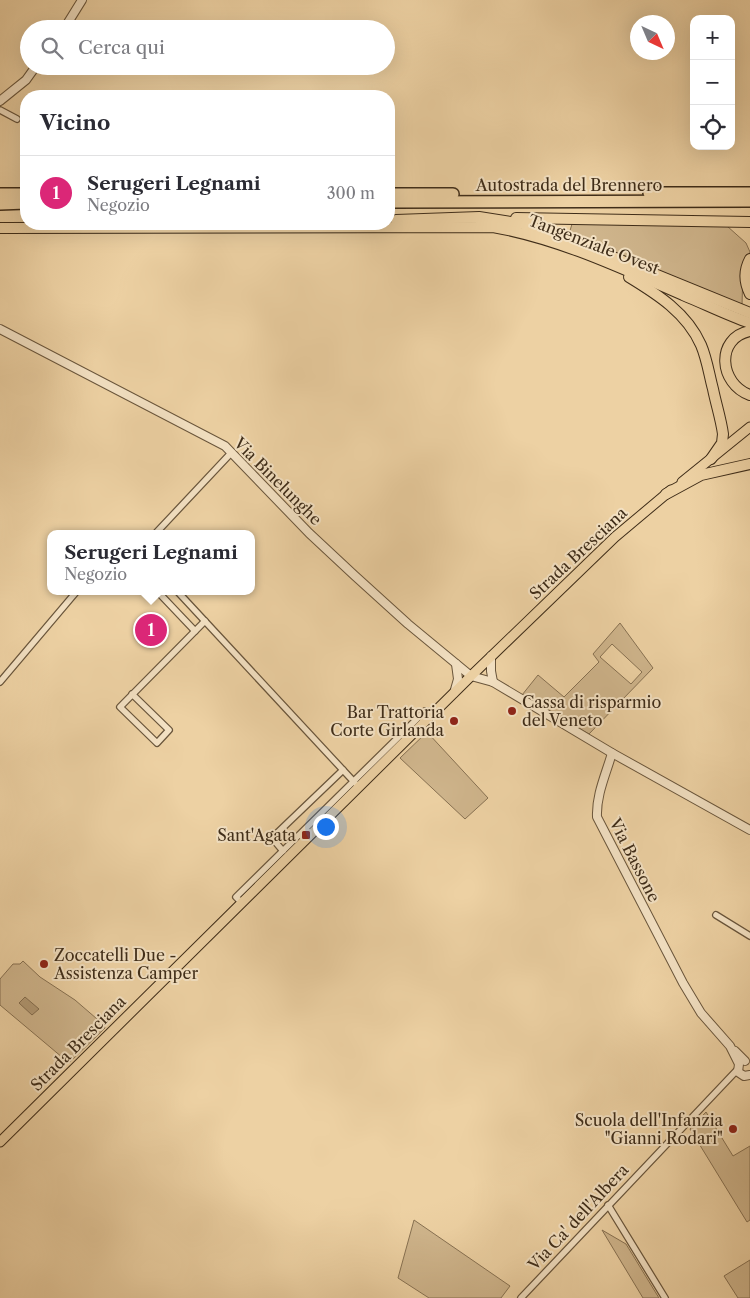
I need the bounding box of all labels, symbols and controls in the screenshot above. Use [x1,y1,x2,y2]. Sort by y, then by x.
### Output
north arrow [630,15,675,60]
map controls [690,15,735,150]
button: + [690,15,735,60]
search box [20,20,395,75]
icon: search [38,34,66,62]
text: Cerca qui [78,36,165,59]
button: − [690,60,735,105]
button: locate [690,105,735,150]
text: Vicino [40,110,110,135]
text: Serugeri Legnami [87,172,261,195]
street label: Autostrada del Brennero [475,175,662,195]
text: 1 [52,183,60,203]
text: 300 m [327,183,375,203]
text: Negozio [87,195,150,215]
street label: Tangenziale Ovest [526,210,663,278]
street label: Via Binelunghe [229,432,326,529]
street label: Strada Bresciana [525,502,631,603]
popup [47,530,255,595]
text: Serugeri Legnami [64,541,238,564]
text: Negozio [64,564,127,584]
pin: 1 [135,611,167,649]
place label: Cassa di risparmio del Veneto [522,692,661,730]
place label: Bar Trattoria Corte Girlanda [330,702,445,740]
marker: Cassa di risparmio del Veneto [506,705,518,717]
marker: Bar Trattoria Corte Girlanda [448,715,460,727]
your location [313,814,339,840]
street label: Via Bassone [605,814,665,905]
place label: Sant'Agata [217,825,297,845]
marker: Sant'Agata [300,829,312,841]
place label: Zoccatelli Due - Assistenza Camper [53,945,198,983]
marker: Zoccatelli Due - Assistenza Camper [38,958,50,970]
street label: Strada Bresciana [26,991,130,1095]
place label: Scuola dell'Infanzia "Gianni Rodari" [575,1110,724,1148]
marker: Scuola dell'Infanzia "Gianni Rodari" [727,1123,739,1135]
street label: Via Ca' dell'Albera [523,1159,633,1275]

